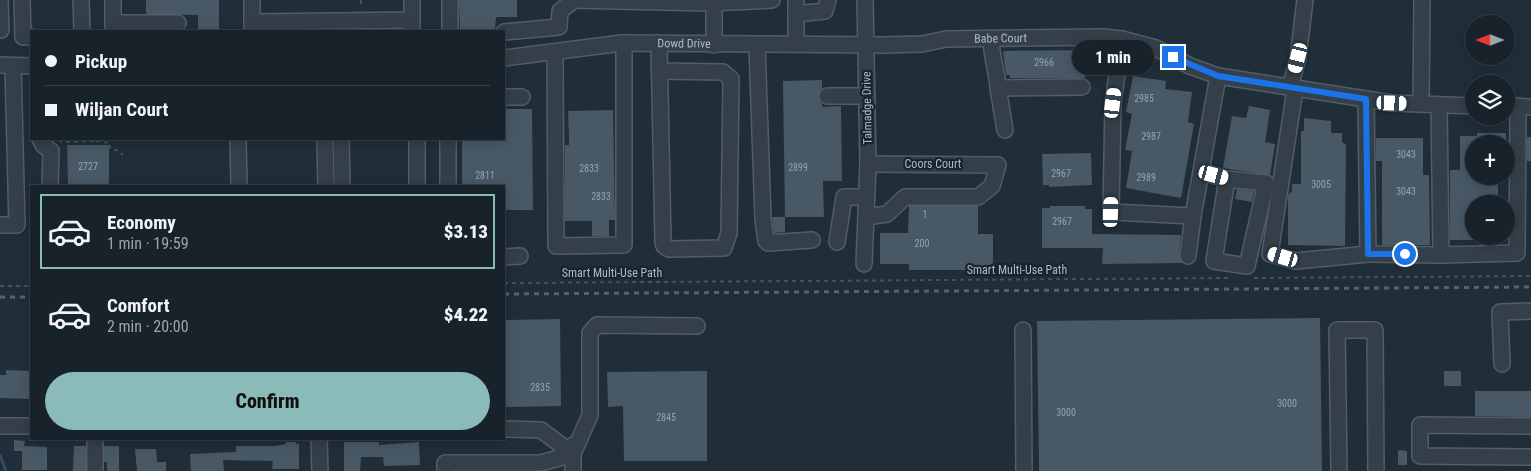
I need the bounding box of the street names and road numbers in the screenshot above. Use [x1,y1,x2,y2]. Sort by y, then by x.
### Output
street label: Babe Court [974,31,1027,46]
street label: Dowd Drive [657,36,711,51]
street label: Talmadge Drive [859,71,875,145]
street label: Coors Court [905,157,962,171]
street label: Smart Multi-Use Path [967,263,1067,277]
street label: Smart Multi-Use Path [562,266,662,280]

